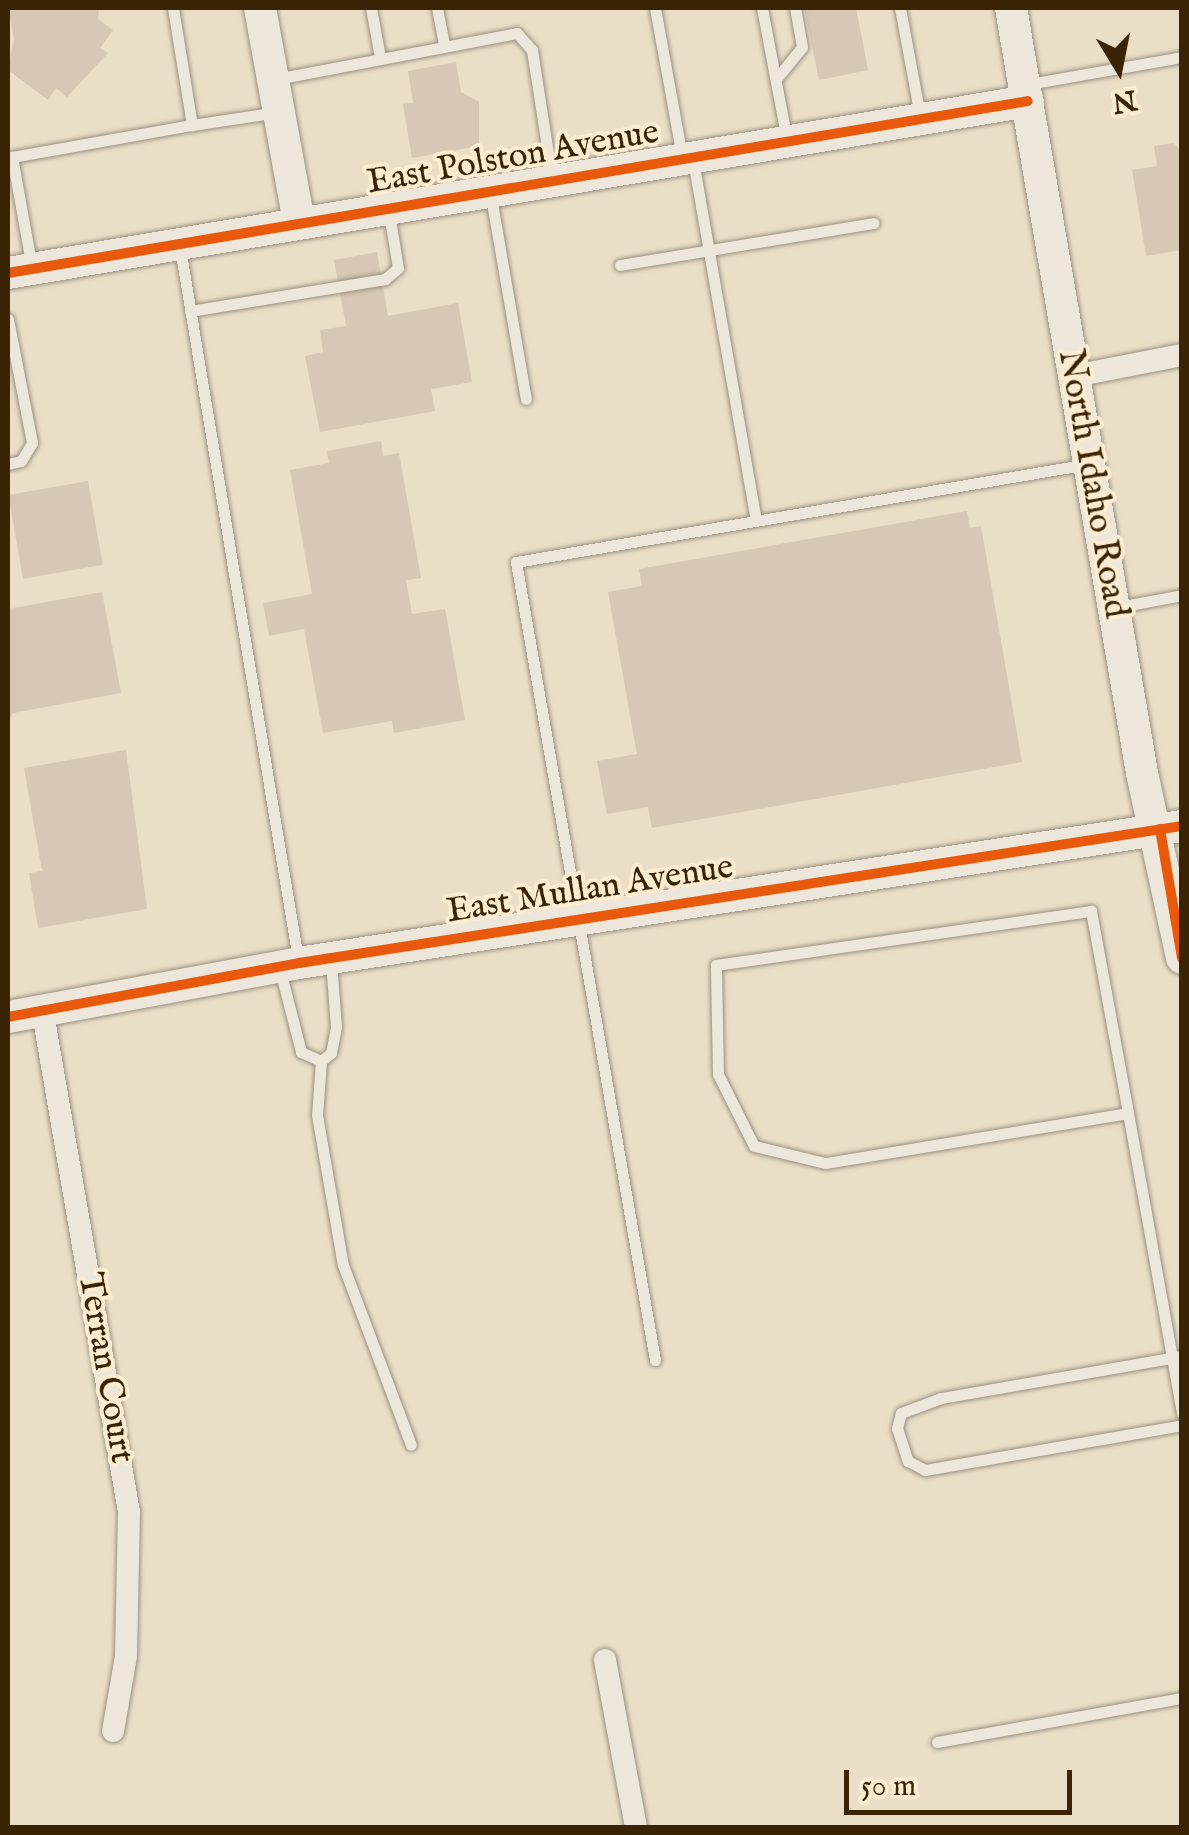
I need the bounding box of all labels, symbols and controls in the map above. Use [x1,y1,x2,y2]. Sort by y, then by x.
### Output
north arrow [1069,20,1169,120]
text: N [1109,81,1139,119]
street label: East Polston Avenue [364,112,662,204]
street label: North Idaho Road [1048,346,1136,622]
street label: East Mullan Avenue [444,847,736,933]
street label: Terran Court [68,1270,142,1466]
scale bar [849,1750,1076,1812]
text: 50 m [861,1768,916,1806]

